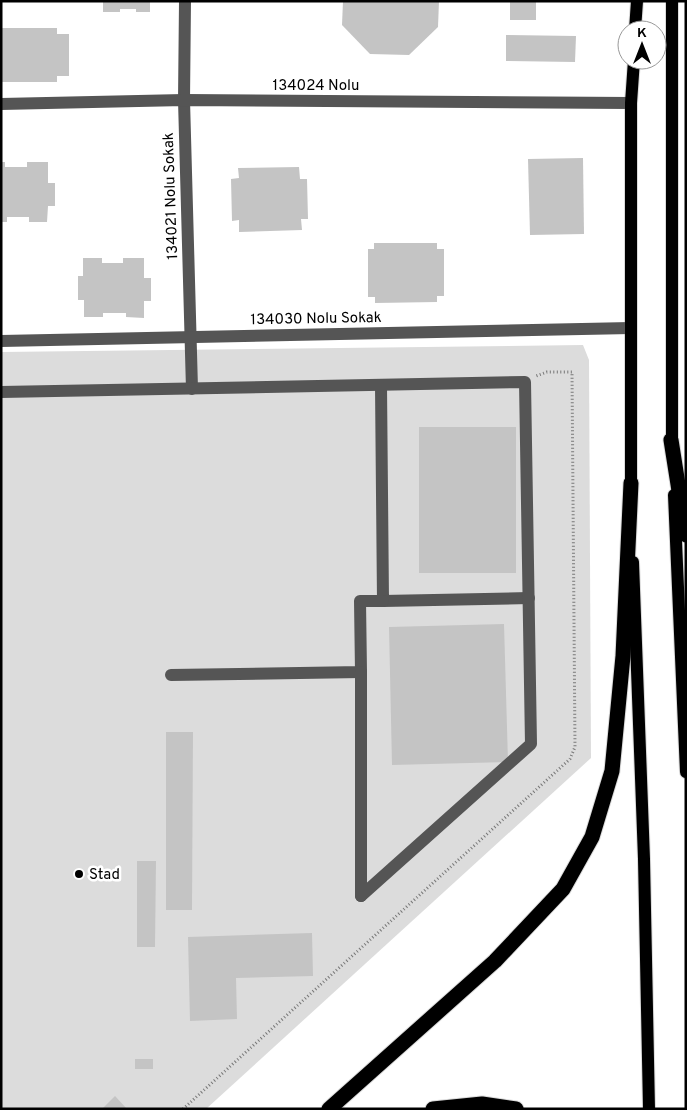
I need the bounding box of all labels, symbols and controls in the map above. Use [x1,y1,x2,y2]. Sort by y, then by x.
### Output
north arrow [617,20,667,70]
text: K [637,25,647,42]
street label: 134024 Nolu [273,77,359,96]
street label: 134021 Nolu Sokak [160,132,183,260]
street label: 134030 Nolu Sokak [250,309,382,330]
place label: Stad [89,866,120,885]
marker: Stad [73,868,85,880]

